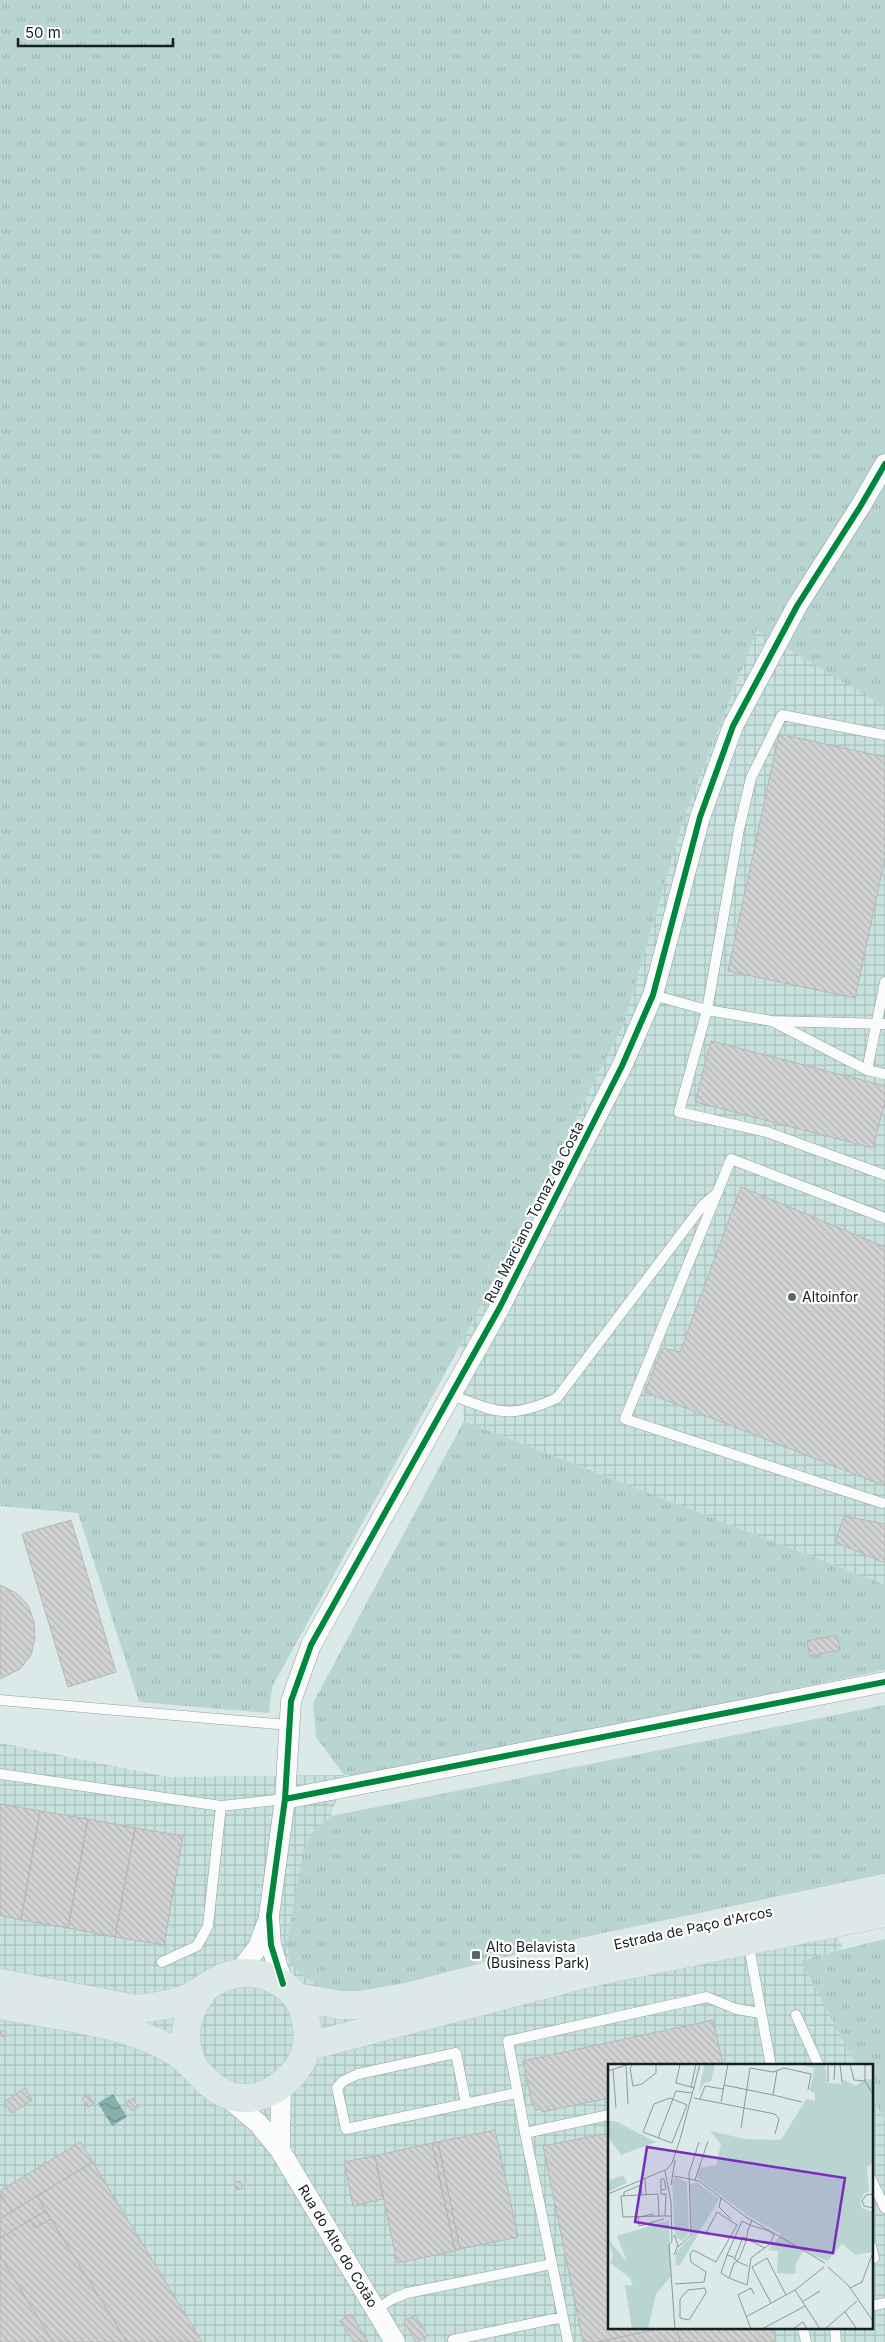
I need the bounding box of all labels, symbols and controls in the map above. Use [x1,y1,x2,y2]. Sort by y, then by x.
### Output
scale bar [18,15,172,47]
text: 50 m [25,23,61,42]
street label: Rua Marciano Tomaz da Costa [480,1118,587,1305]
place label: Altoinfor [802,1288,858,1305]
marker: Altoinfor [786,1291,798,1303]
street label: Estrada de Paço d'Arcos [612,1902,774,1953]
place label: Alto Belavista (Business Park) [486,1938,590,1971]
marker: Alto Belavista (Business Park) [470,1949,482,1961]
inset map [608,2064,872,2330]
street label: Rua do Alto do Cotão [295,2181,382,2310]

